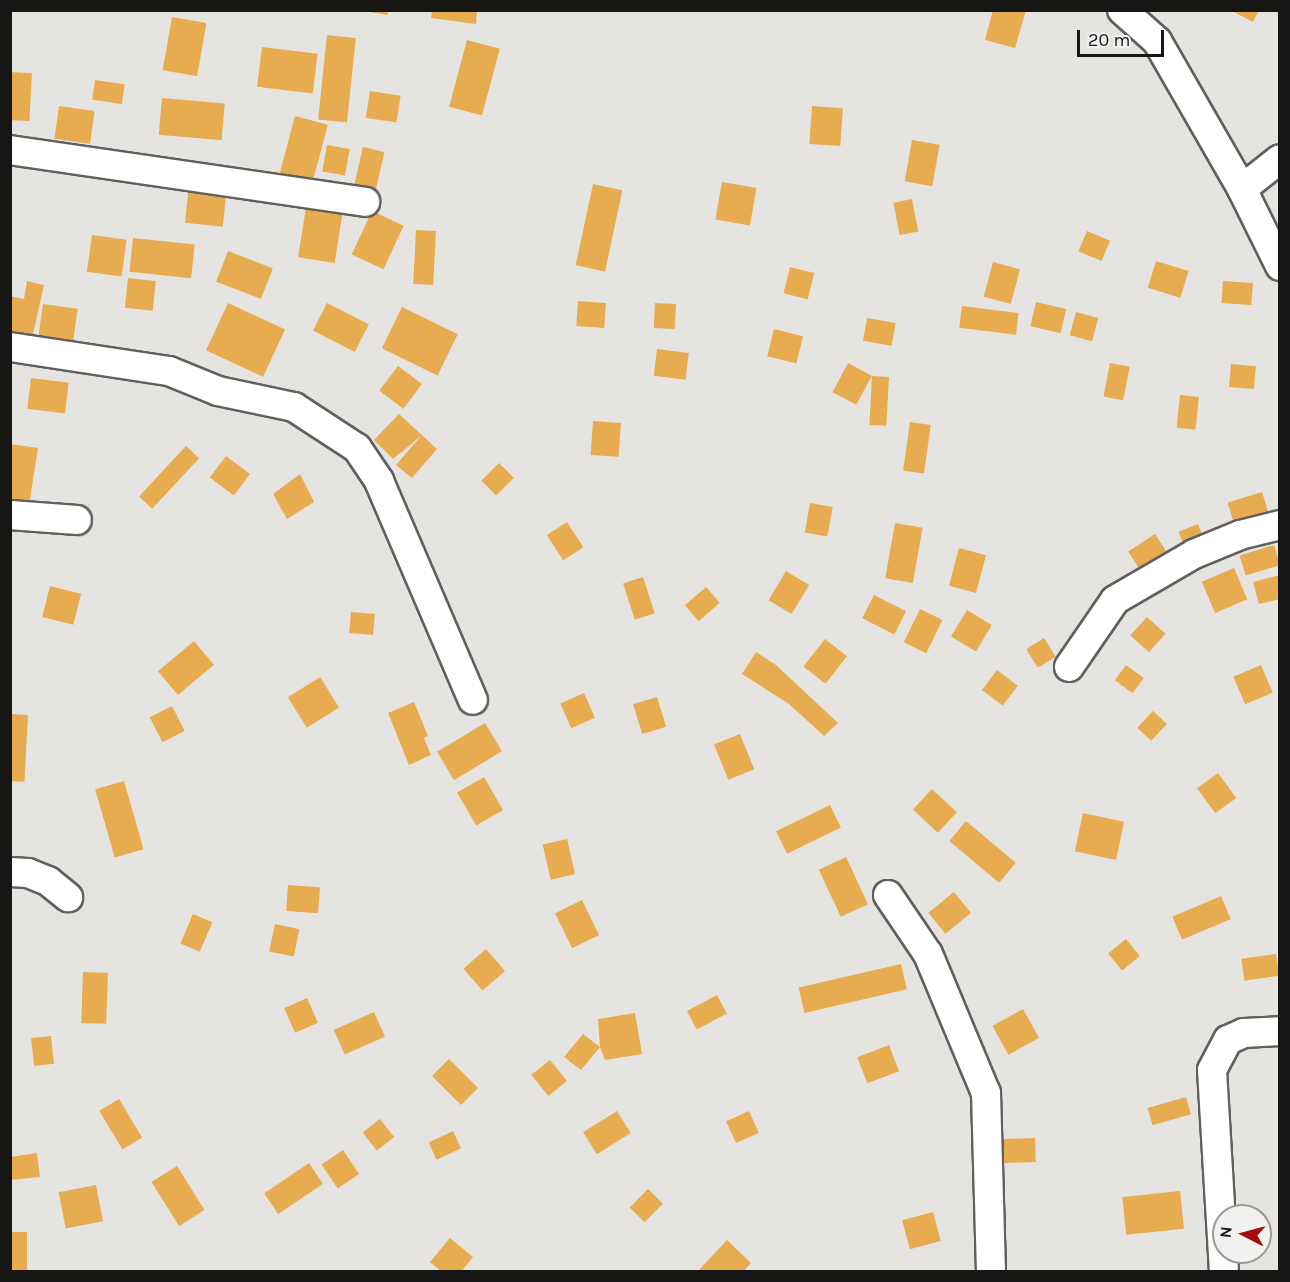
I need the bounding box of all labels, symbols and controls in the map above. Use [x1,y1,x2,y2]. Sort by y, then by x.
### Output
scale bar [1080,18,1167,56]
text: 20 m [1088,29,1130,51]
north arrow [1212,1204,1272,1264]
text: N [1216,1226,1236,1239]

